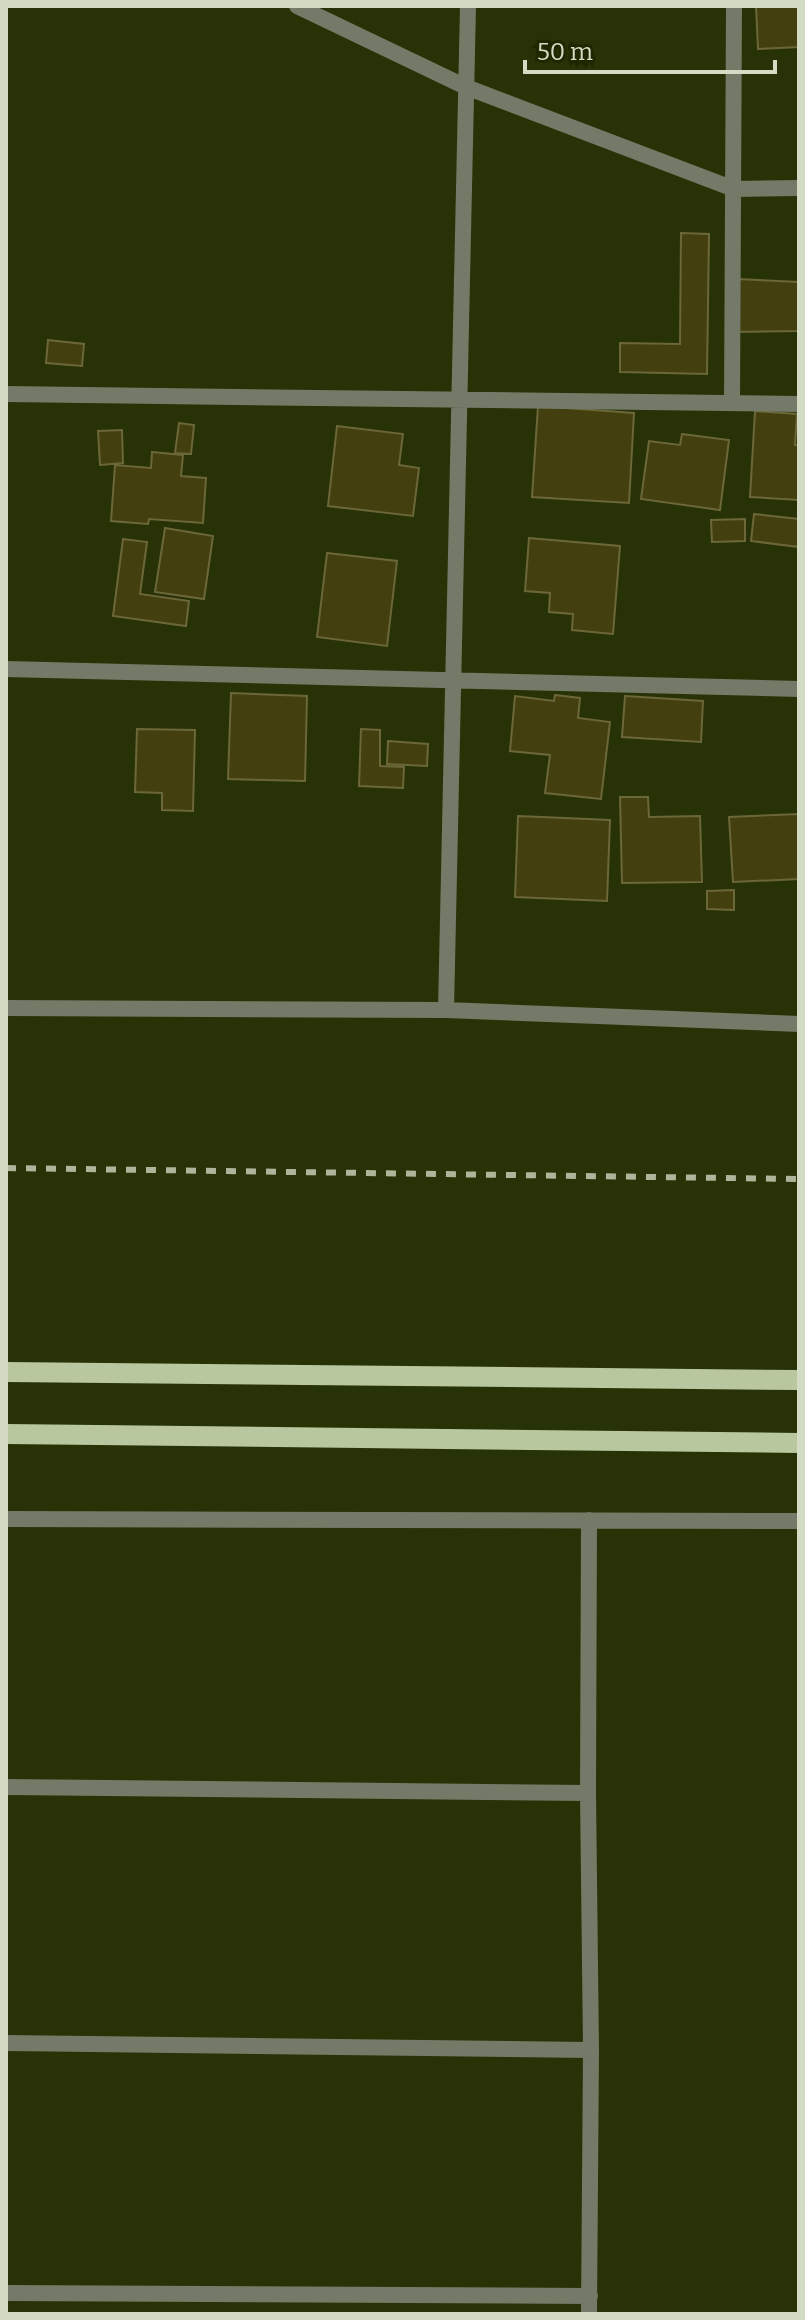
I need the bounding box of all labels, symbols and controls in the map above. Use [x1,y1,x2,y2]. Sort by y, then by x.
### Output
scale bar [525,24,775,74]
text: 50 m [537,38,593,66]

